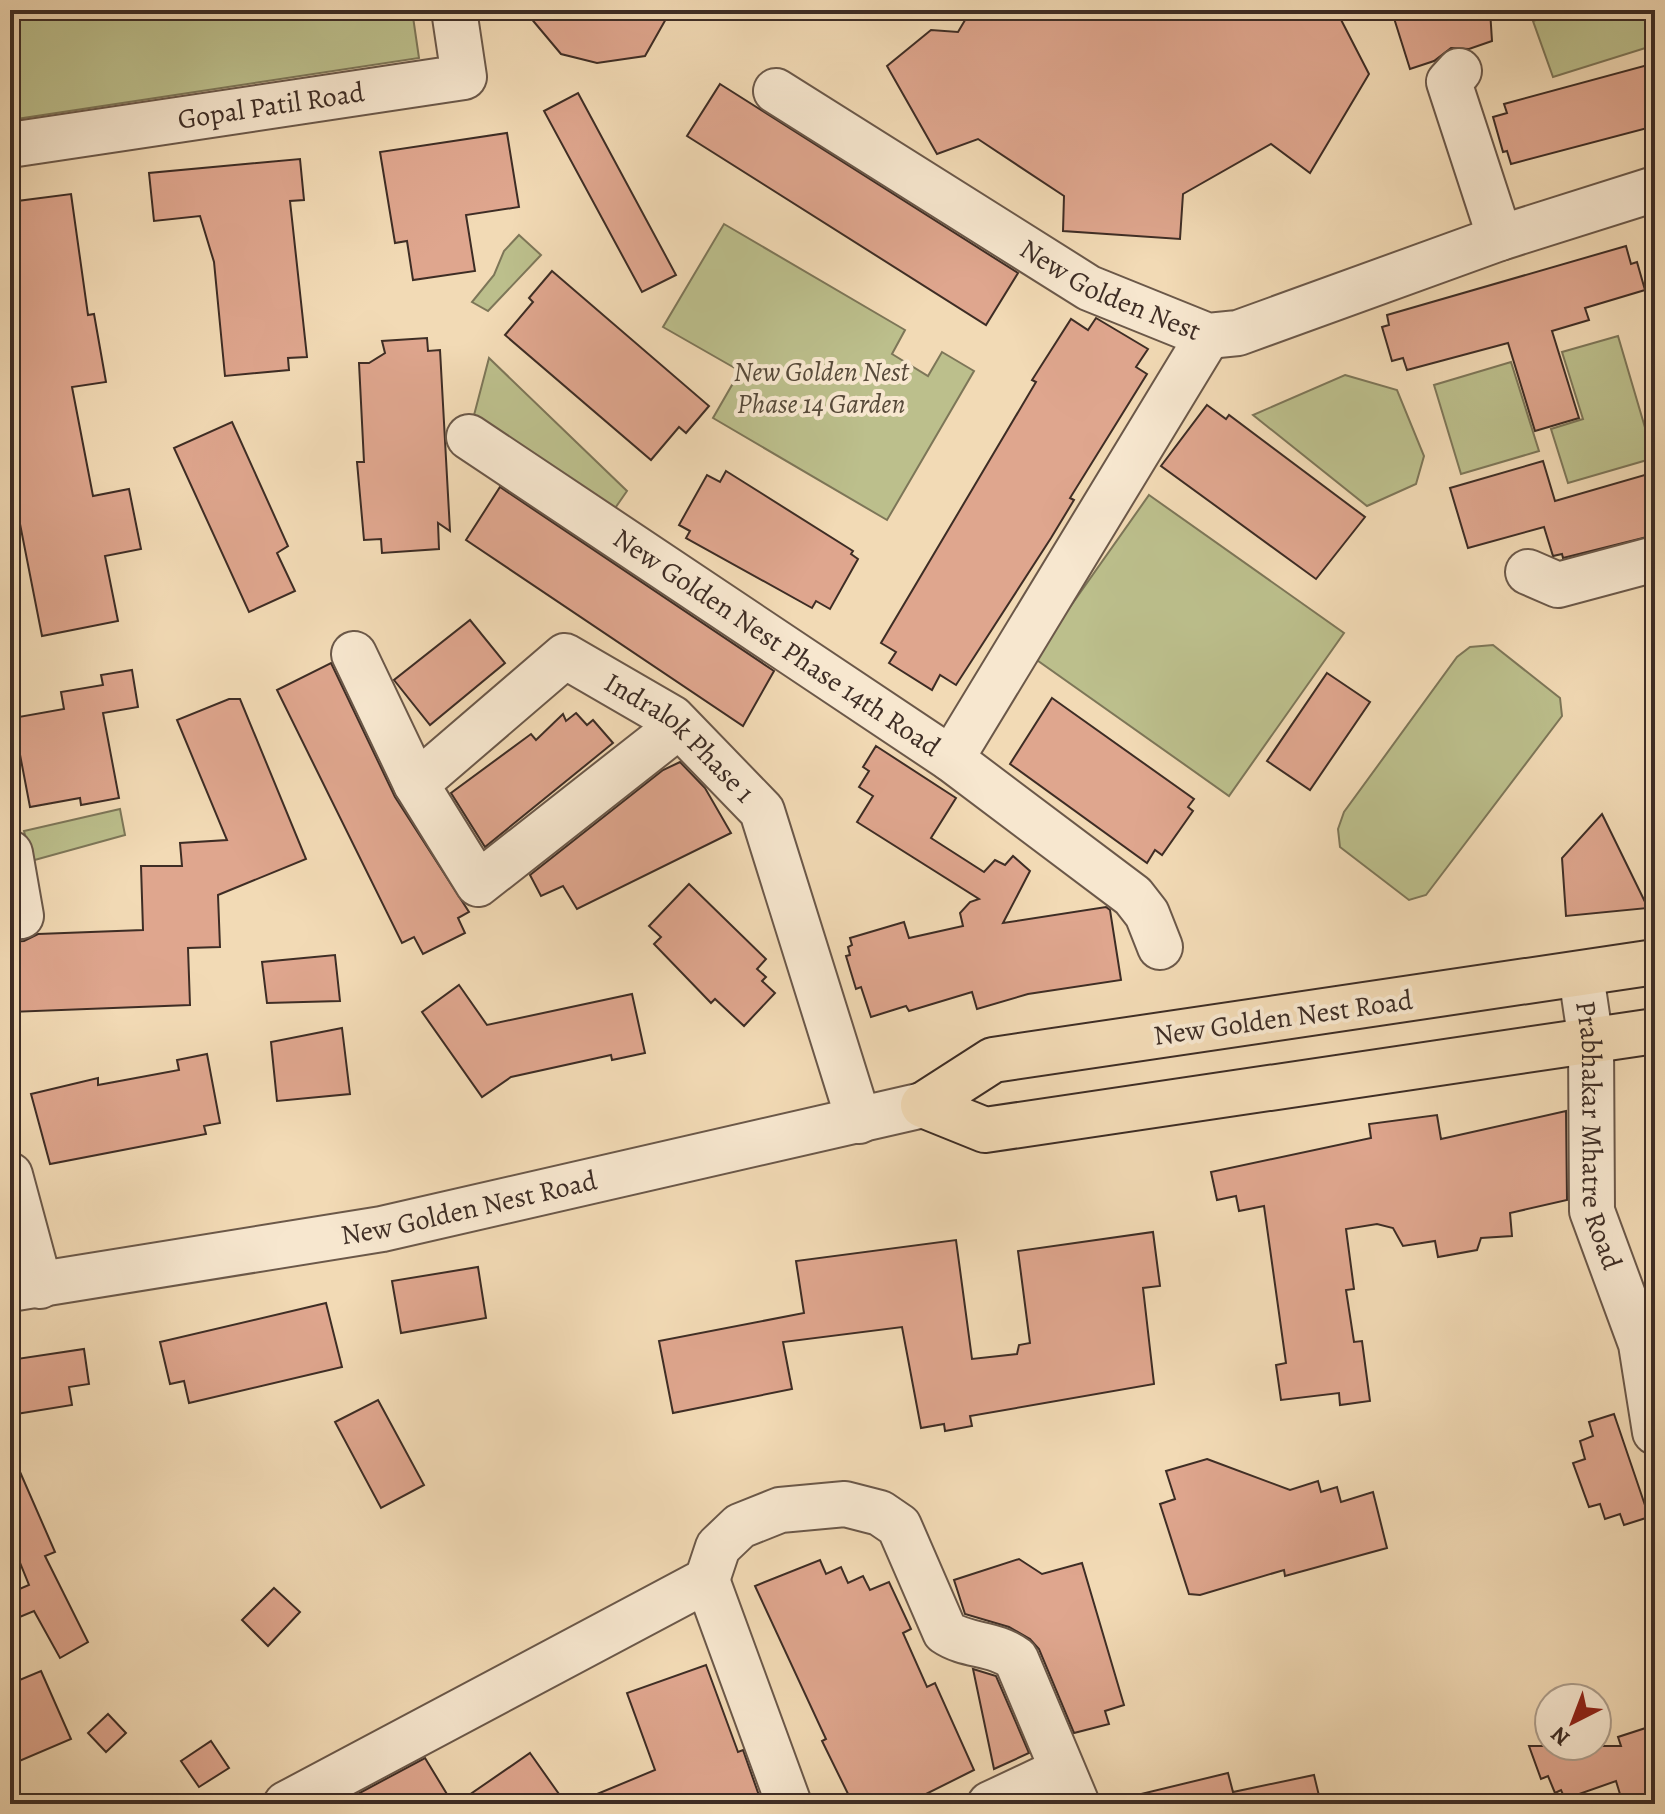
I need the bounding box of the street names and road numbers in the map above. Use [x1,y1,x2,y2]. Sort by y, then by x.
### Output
street label: Gopal Patil Road [175,73,368,139]
street label: New Golden Nest [1012,230,1206,350]
street label: New Golden Nest Phase 14th Road [606,519,949,766]
street label: Indralok Phase 1 [597,664,763,811]
street label: New Golden Nest Road [1151,981,1416,1055]
street label: Prabhakar Mhatre Road [1566,998,1631,1276]
street label: New Golden Nest Road [338,1161,601,1254]

